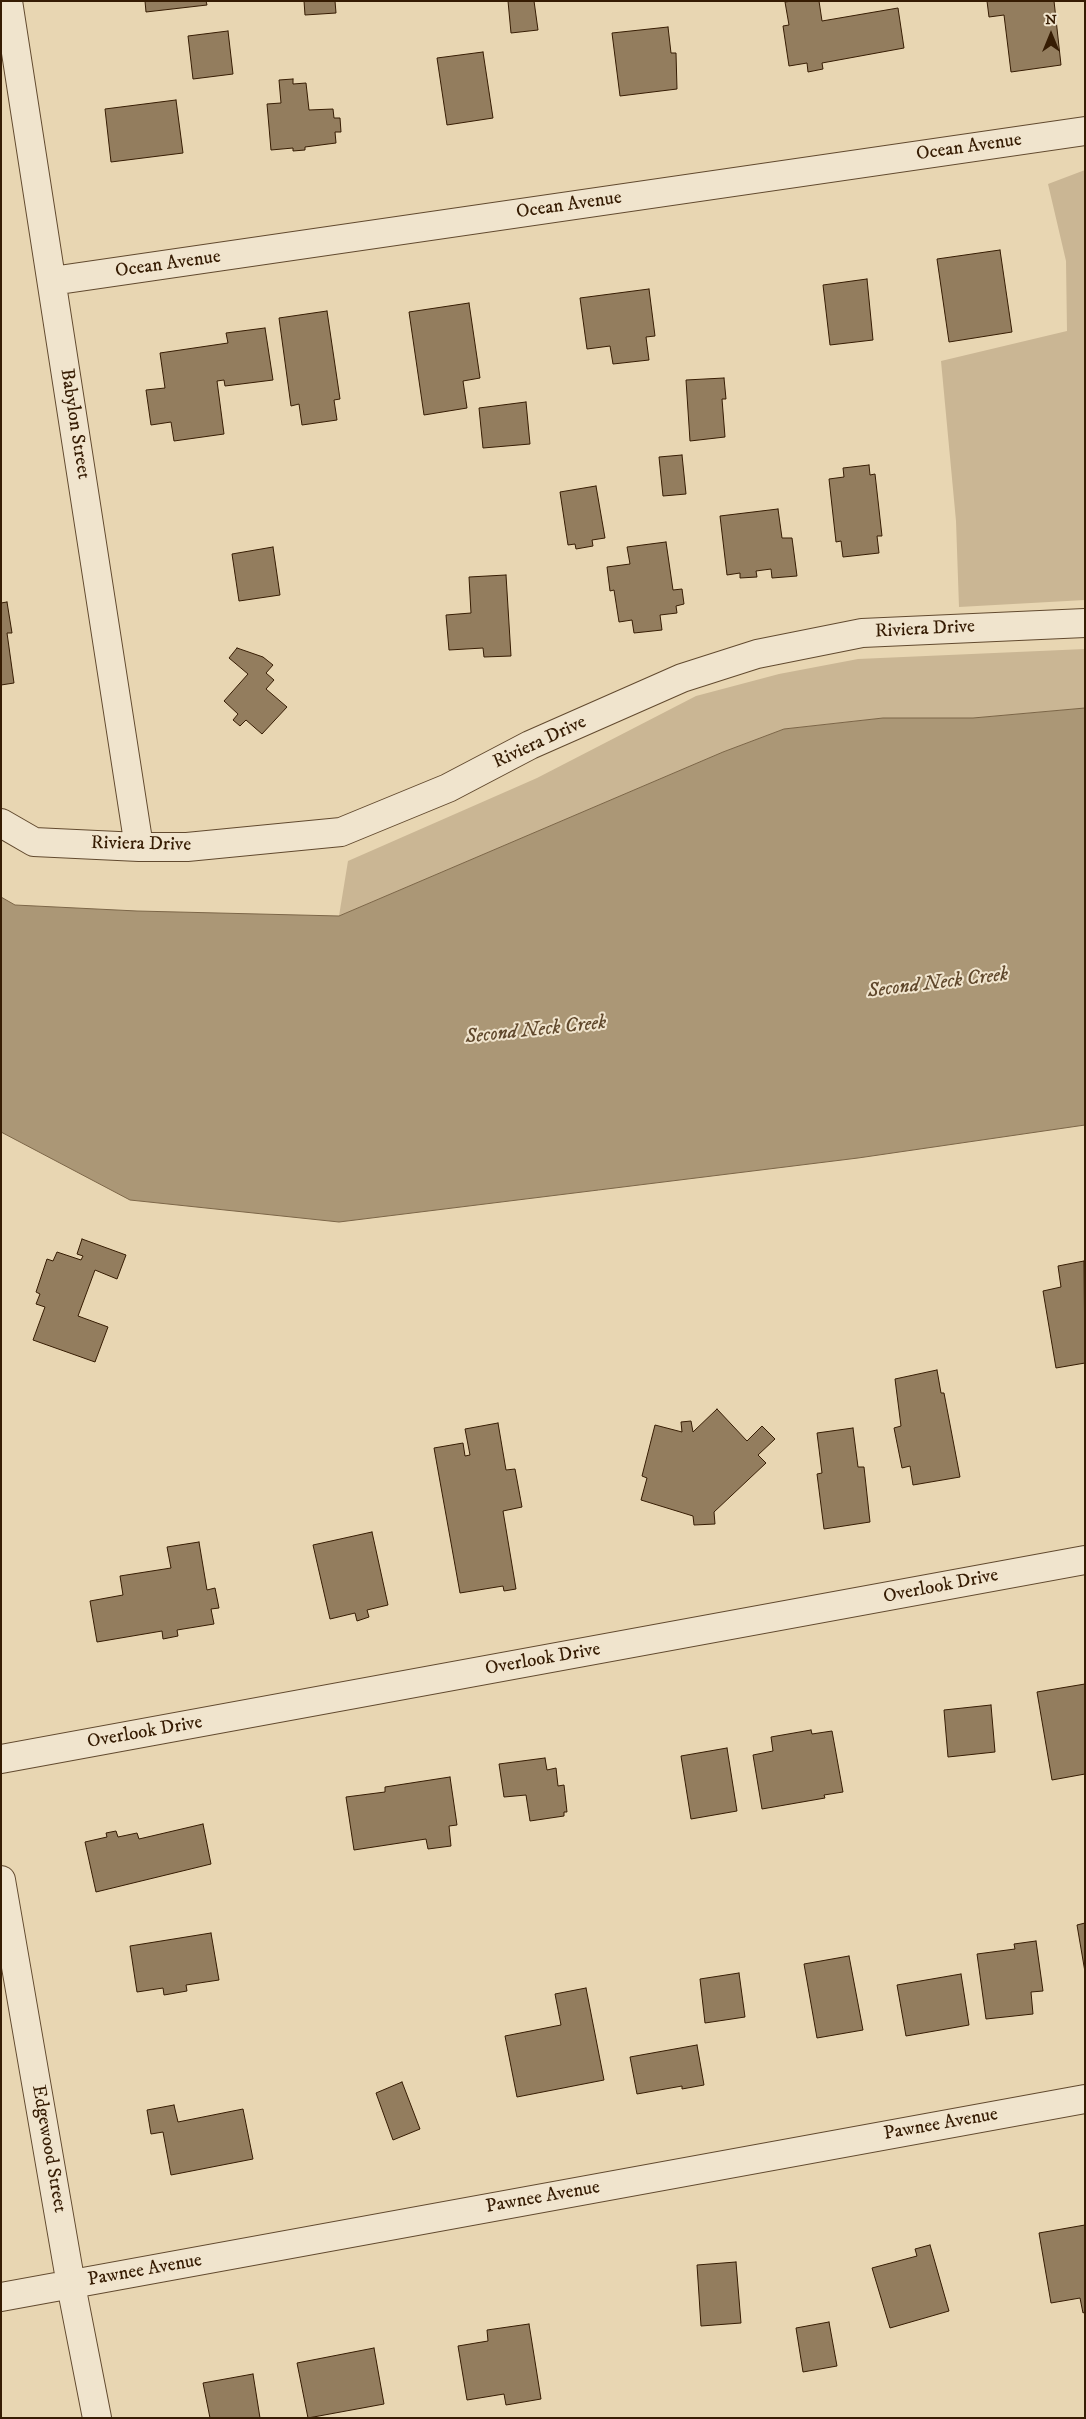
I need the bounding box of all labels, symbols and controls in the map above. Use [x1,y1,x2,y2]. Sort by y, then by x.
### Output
north arrow [1026,10,1076,60]
text: N [1045,11,1057,29]
street label: Ocean Avenue [915,129,1023,167]
street label: Ocean Avenue [515,187,623,225]
street label: Ocean Avenue [114,246,222,284]
street label: Babylon Street [54,367,94,481]
street label: Riviera Drive [874,616,976,644]
street label: Riviera Drive [490,711,590,775]
street label: Riviera Drive [91,833,191,857]
water label: Second Neck Creek [866,963,1010,1005]
water label: Second Neck Creek [464,1012,608,1050]
street label: Overlook Drive [882,1565,1000,1609]
street label: Overlook Drive [484,1639,602,1681]
street label: Overlook Drive [86,1712,204,1754]
street label: Edgewood Street [26,2083,70,2215]
street label: Pawnee Avenue [882,2104,1000,2146]
street label: Pawnee Avenue [484,2177,602,2219]
street label: Pawnee Avenue [86,2250,204,2292]

